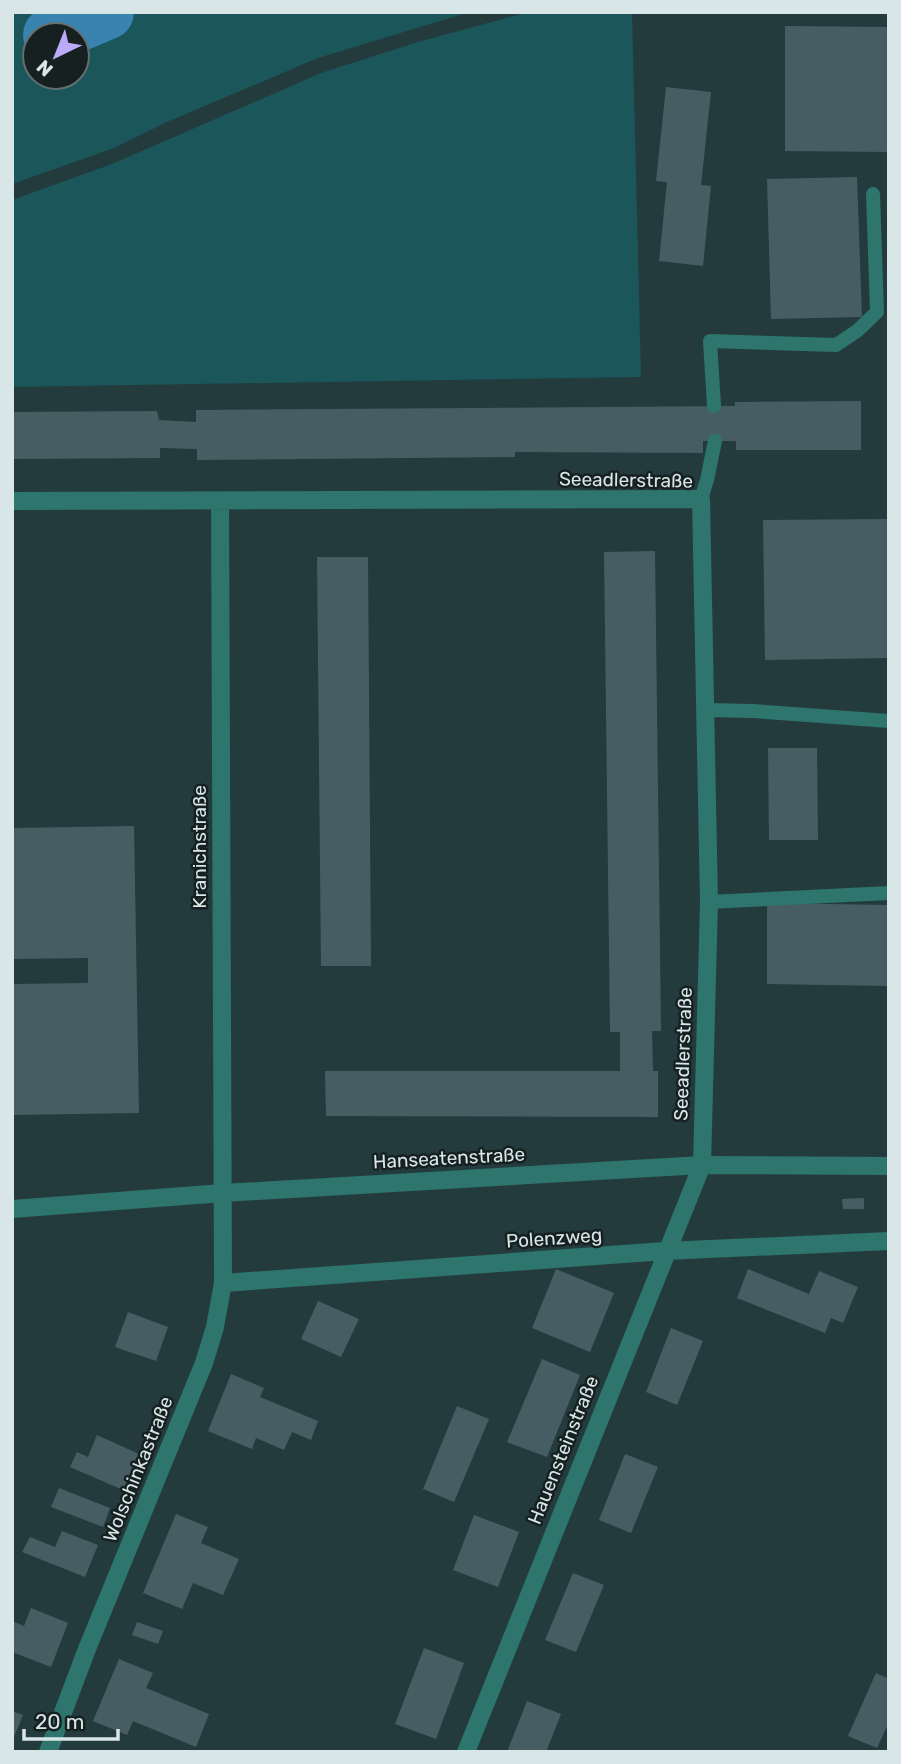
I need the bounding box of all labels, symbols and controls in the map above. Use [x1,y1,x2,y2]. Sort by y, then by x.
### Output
north arrow [21,21,91,91]
text: N [32,55,58,81]
street label: Seeadlerstraße [559,467,693,493]
street label: Kranichstraße [188,785,211,909]
street label: Seeadlerstraße [669,987,697,1121]
street label: Hanseatenstraße [372,1143,526,1173]
street label: Polenzweg [505,1223,603,1253]
street label: Hauensteinstraße [523,1372,603,1528]
street label: Wolschinkastraße [98,1393,178,1545]
scale bar [24,1698,119,1742]
text: 20 m [35,1709,84,1734]

